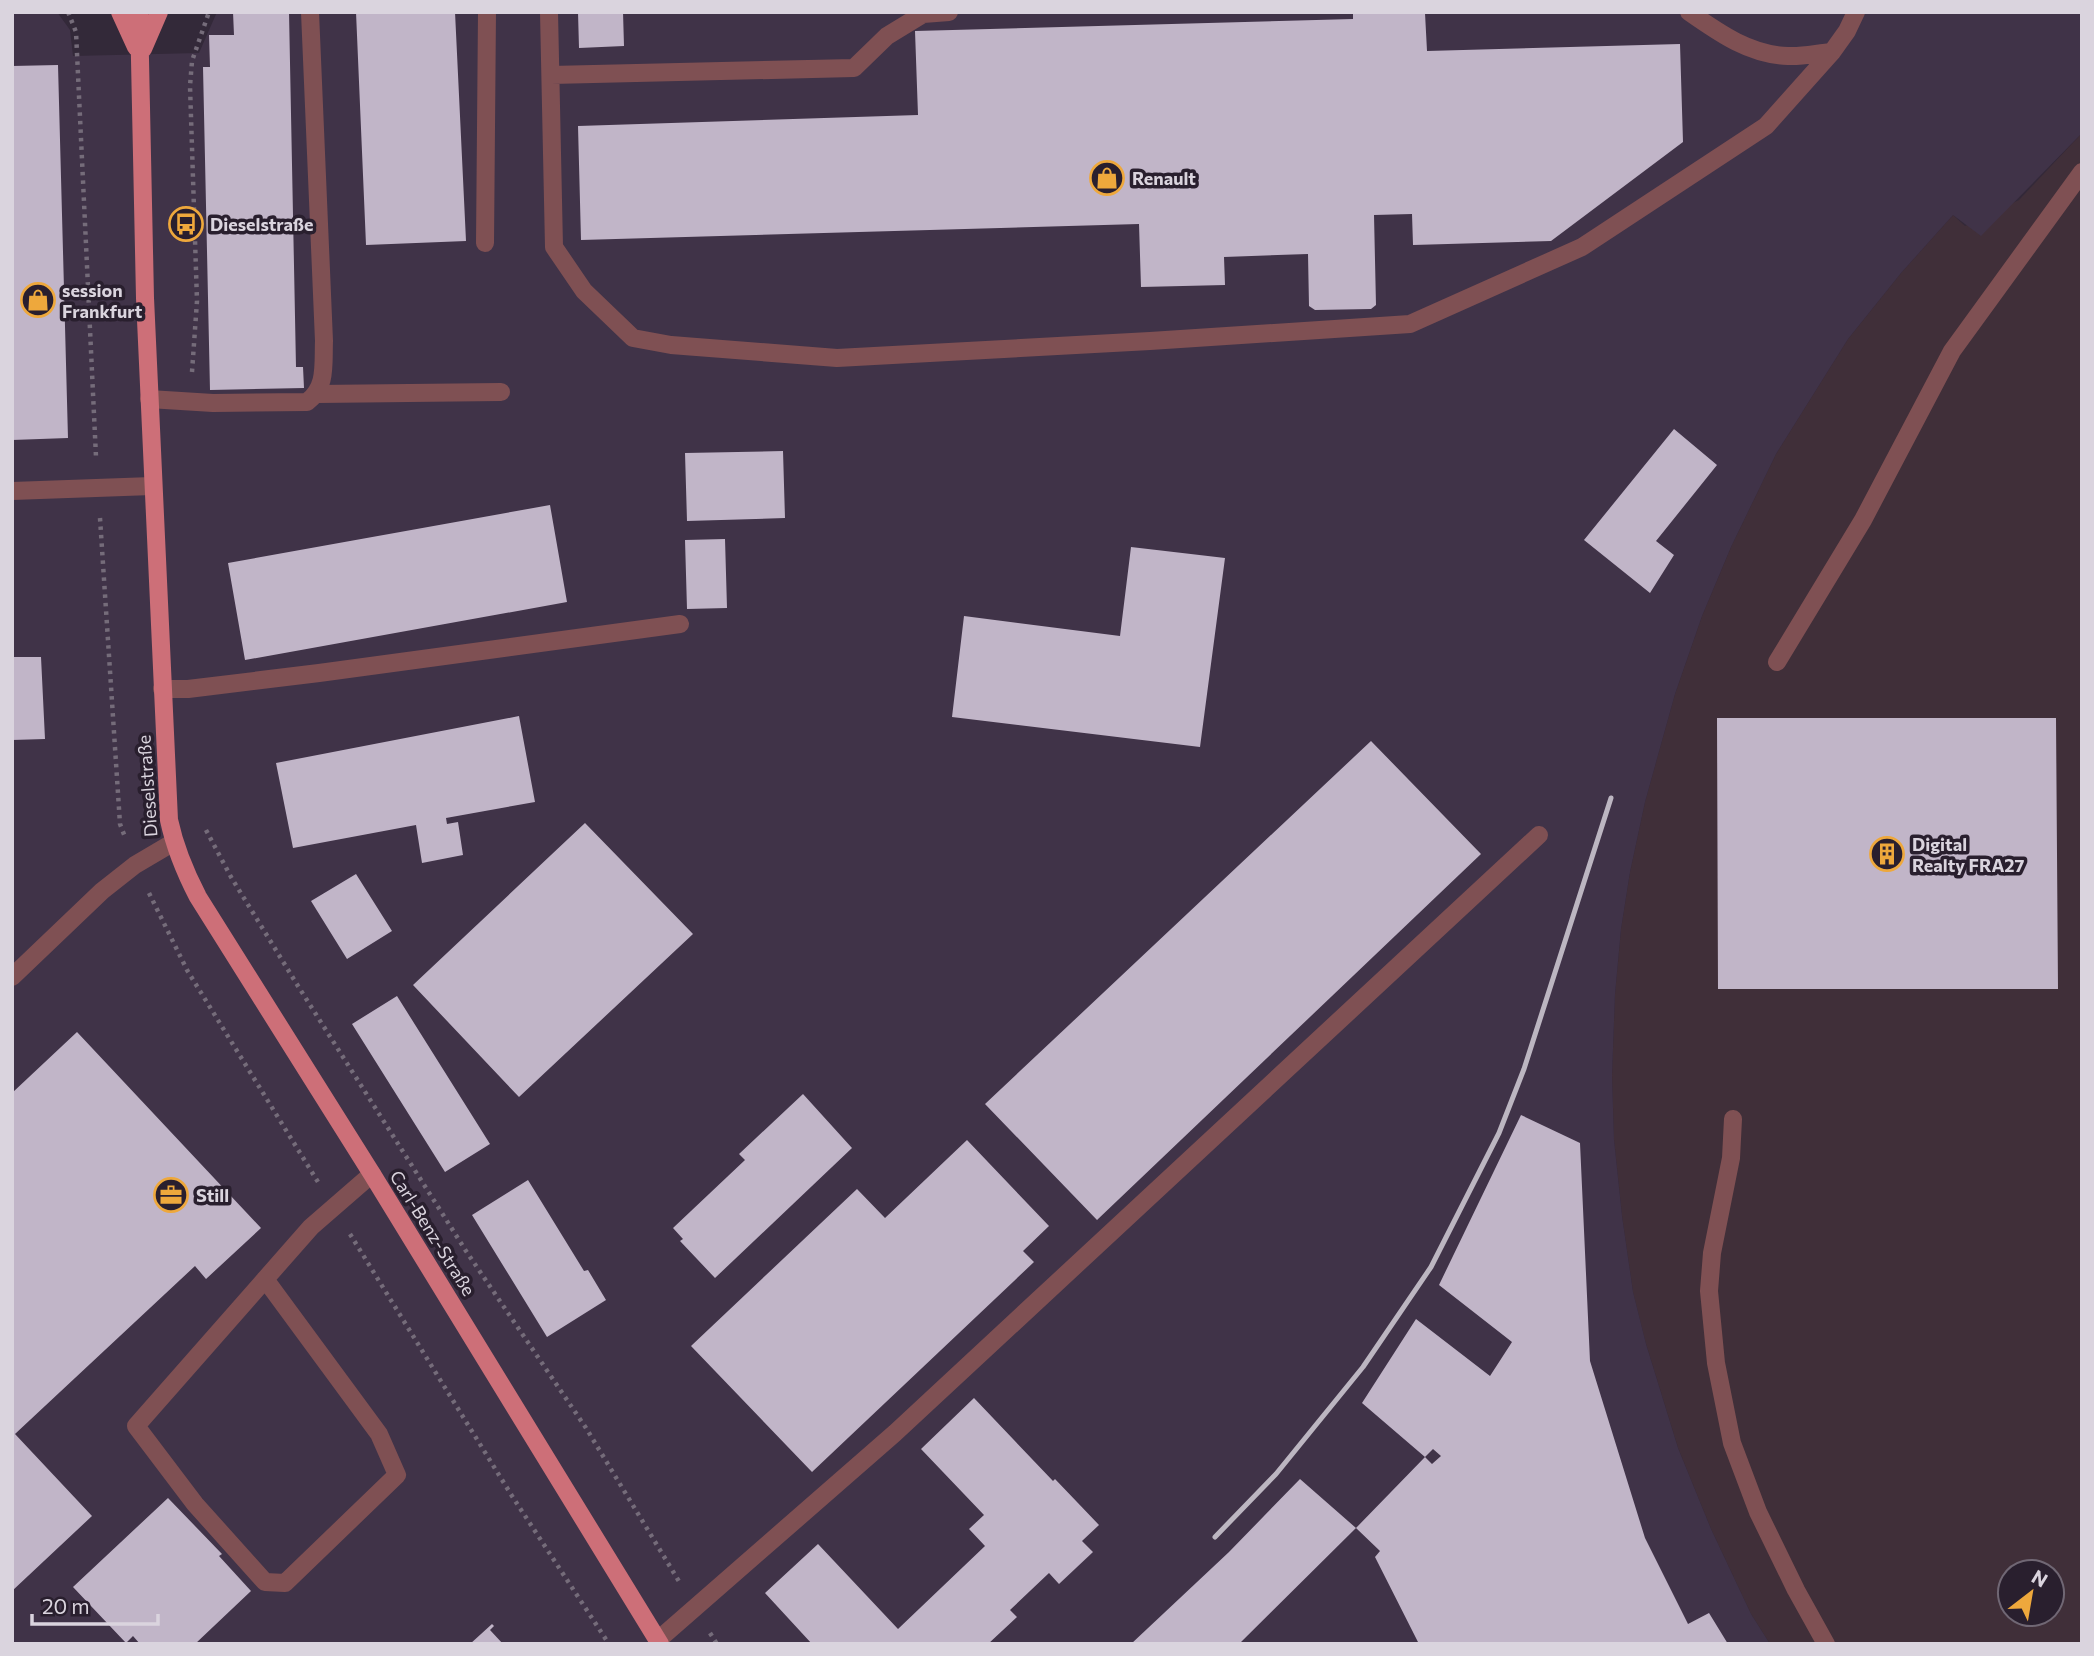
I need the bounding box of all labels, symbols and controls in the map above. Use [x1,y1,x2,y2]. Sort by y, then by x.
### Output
shop icon: Renault [1088,159,1126,197]
place label: Renault [1132,167,1196,189]
bus stop icon: Dieselstraße [167,205,205,243]
place label: Dieselstraße [210,213,314,235]
place label: session Frankfurt [62,279,143,322]
shop icon: session Frankfurt [19,281,57,319]
street label: Dieselstraße [132,734,162,838]
place label: Digital Realty FRA27 [1912,833,2024,876]
building icon: Digital Realty FRA27 [1868,835,1906,873]
street label: Carl-Benz-Straße [386,1166,480,1300]
office icon: Still [152,1176,190,1214]
place label: Still [196,1184,229,1206]
north arrow [1996,1558,2066,1628]
text: N [2028,1564,2052,1592]
scale bar [32,1582,158,1626]
text: 20 m [42,1593,90,1618]

